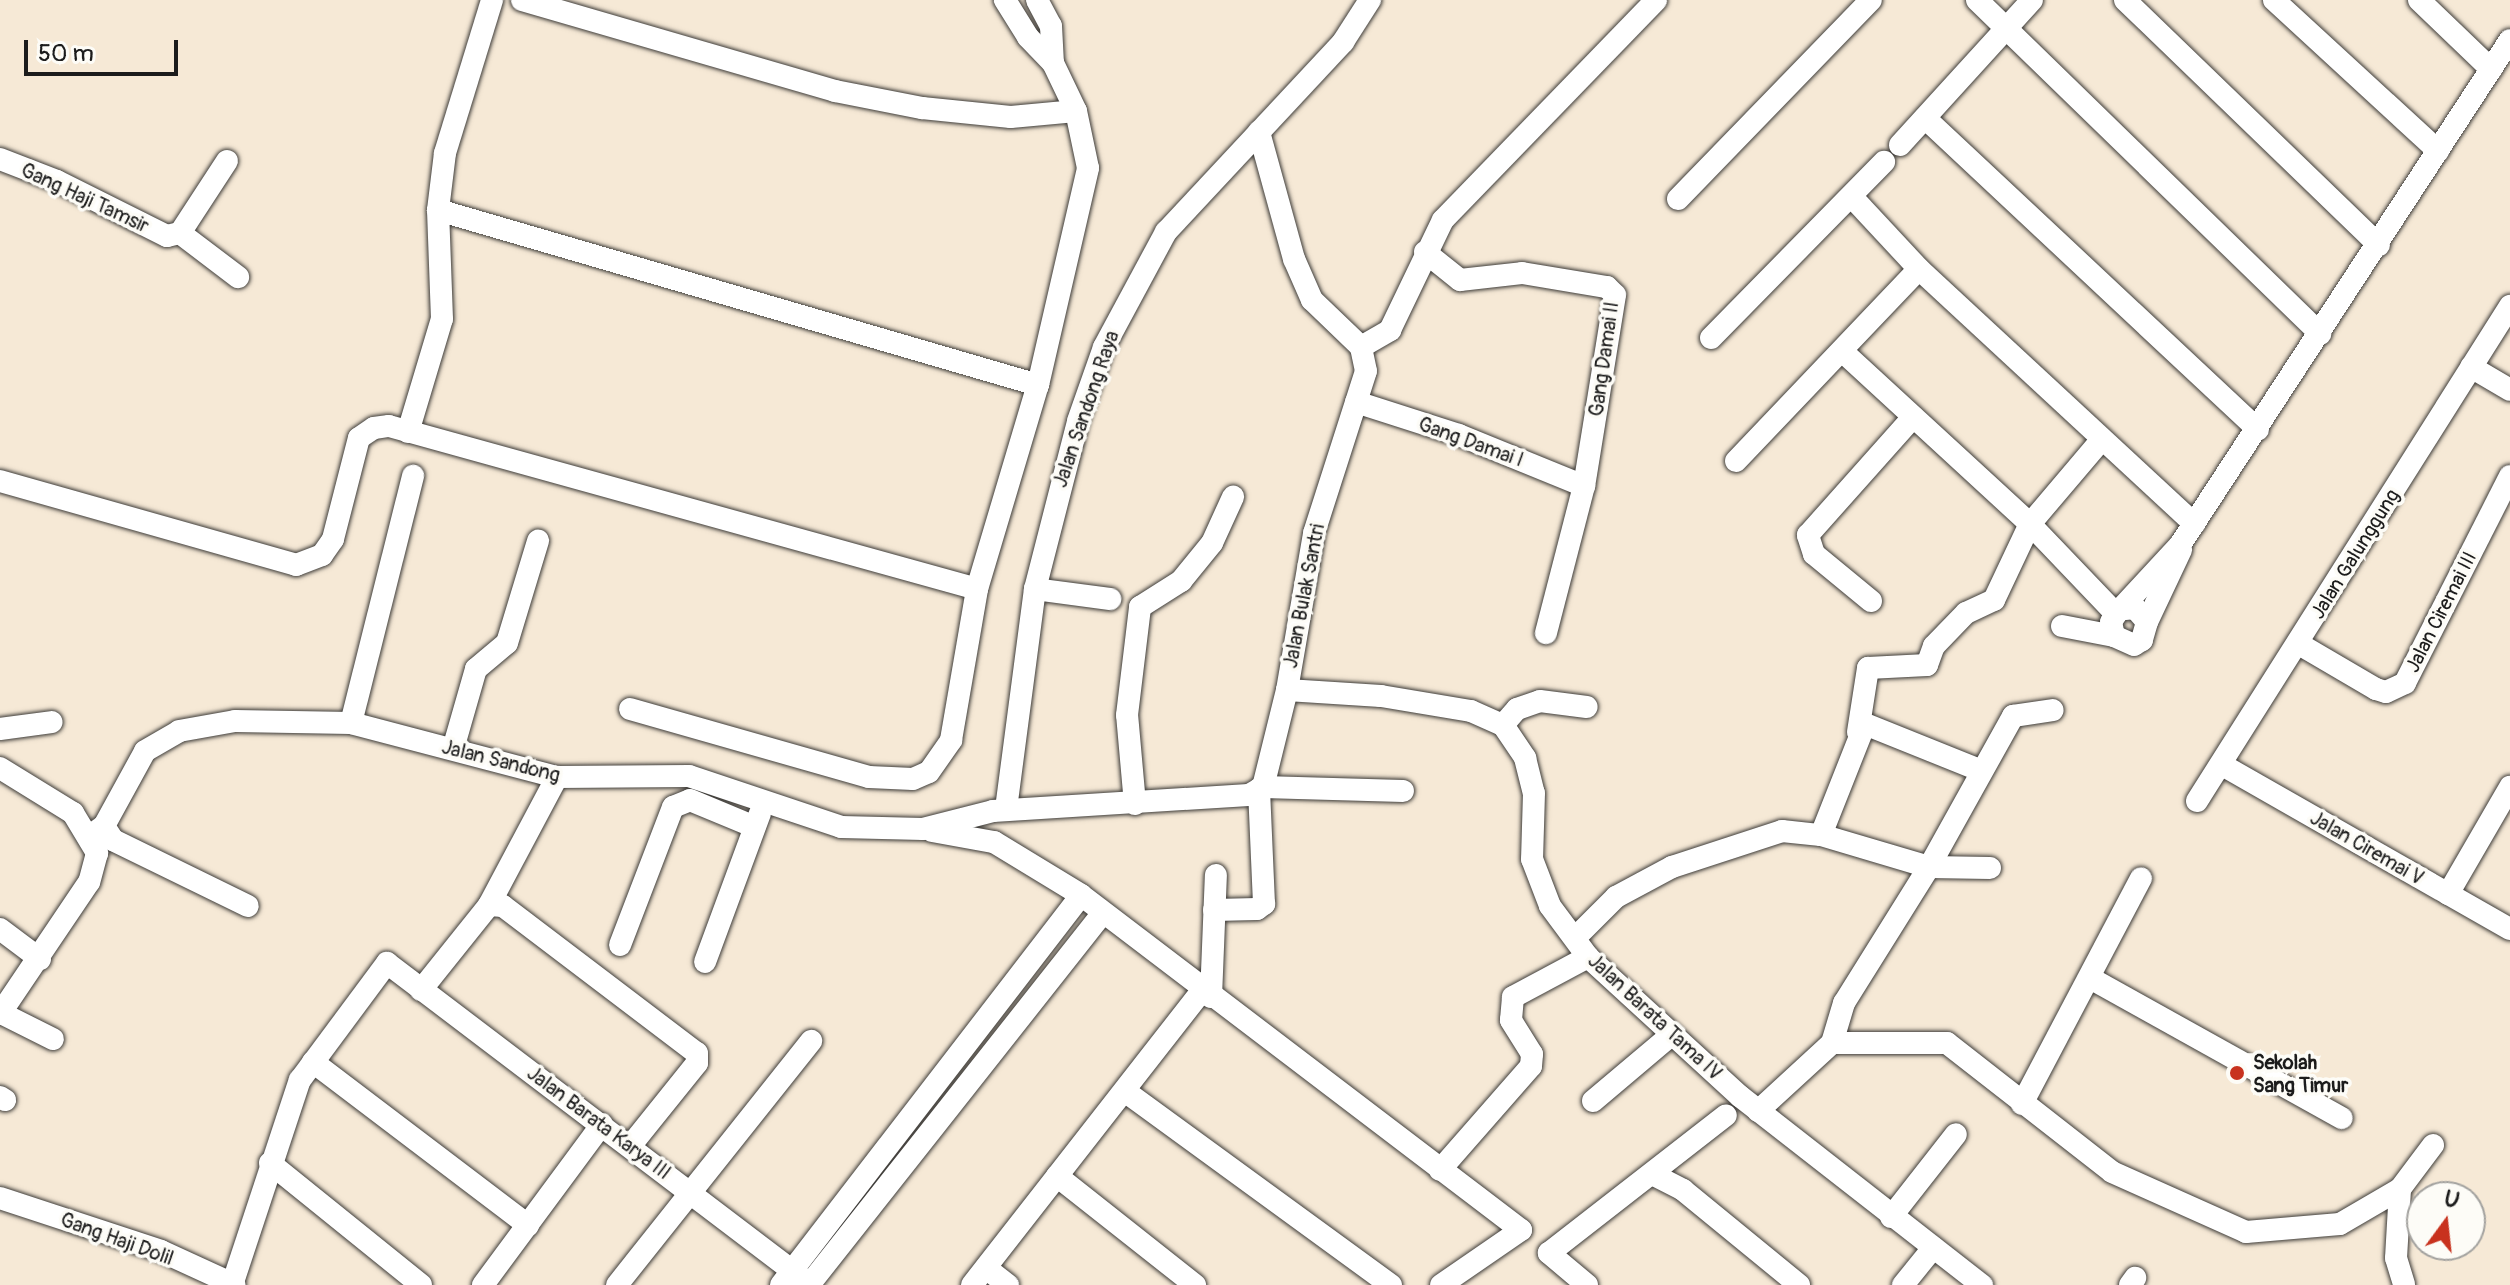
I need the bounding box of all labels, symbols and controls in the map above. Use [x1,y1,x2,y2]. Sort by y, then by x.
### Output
scale bar [28,24,182,74]
text: 50 m [38,39,94,68]
street label: Gang Haji Tamsir [17,158,153,238]
street label: Gang Damai II [1584,300,1624,418]
street label: Jalan Sandong Raya [1048,328,1124,490]
street label: Gang Damai I [1415,412,1527,472]
street label: Jalan Galunggung [2306,485,2404,623]
street label: Jalan Bulak Santri [1278,522,1330,670]
street label: Jalan Ciremai III [2400,548,2482,676]
street label: Jalan Sandong [439,735,563,787]
street label: Jalan Ciremai V [2306,806,2428,890]
street label: Jalan Barata Tama IV [1583,949,1727,1085]
place label: Sekolah Sang Timur [2253,1050,2348,1097]
street label: Jalan Barata Karya III [522,1061,676,1185]
marker: Sekolah Sang Timur [2228,1064,2246,1082]
north arrow [2406,1181,2486,1261]
text: U [2441,1184,2462,1215]
street label: Gang Haji Dolil [57,1207,177,1271]

